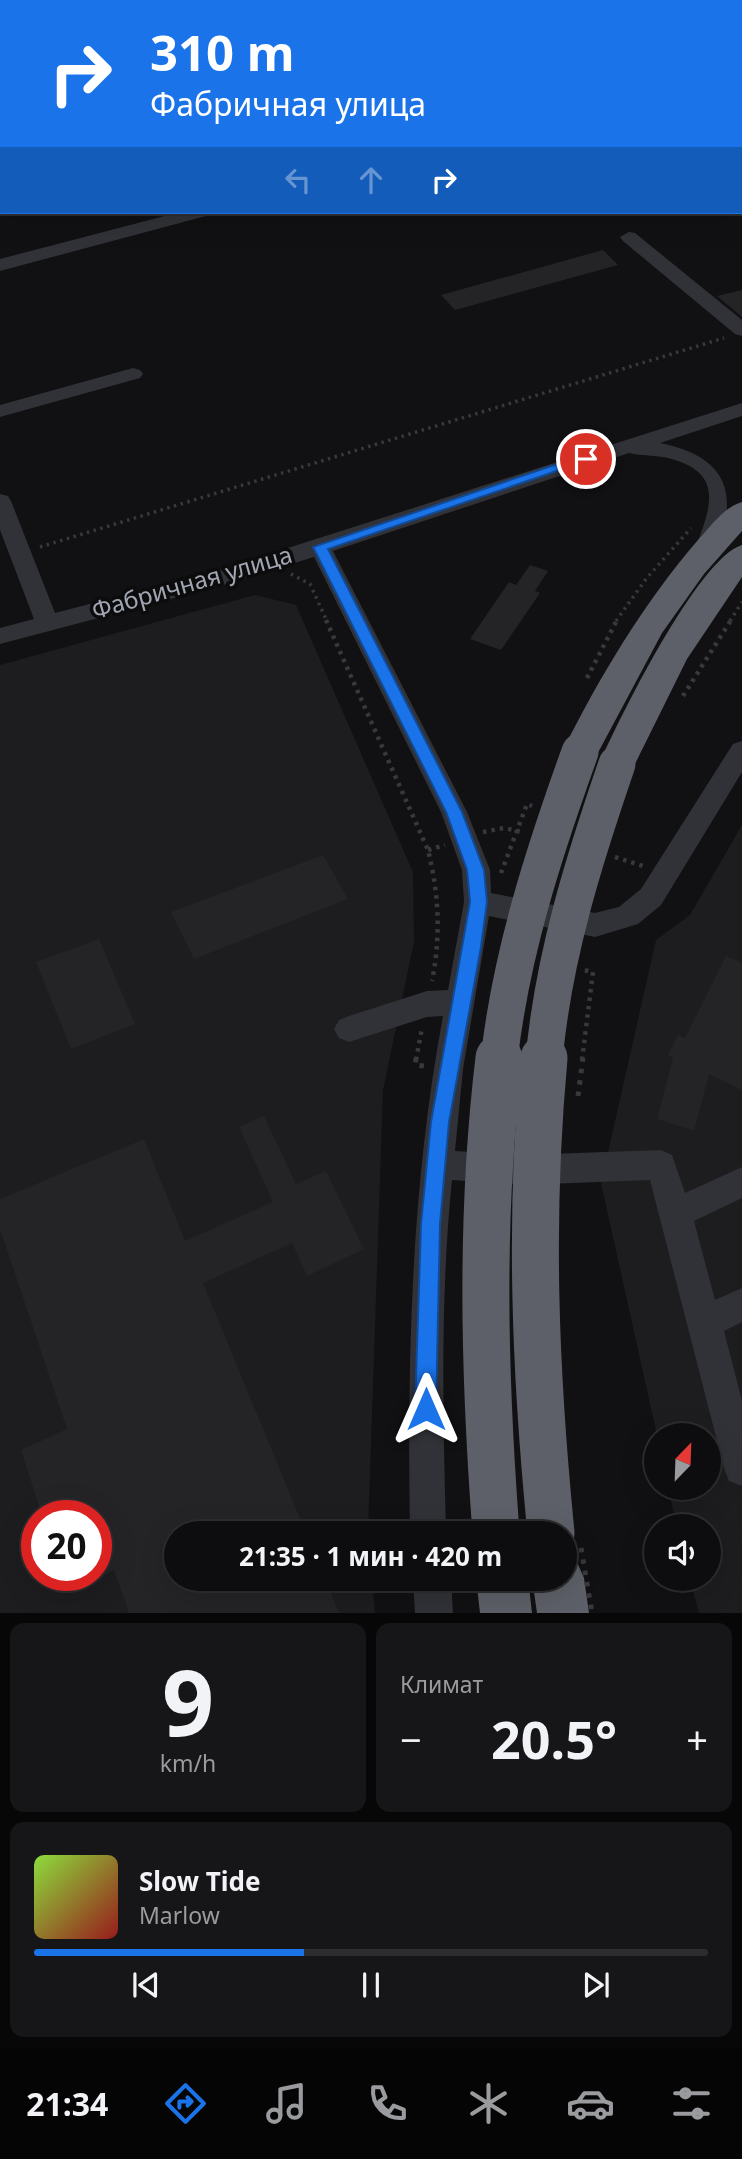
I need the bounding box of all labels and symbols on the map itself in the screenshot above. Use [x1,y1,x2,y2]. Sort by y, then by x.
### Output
pin [556,429,616,489]
street label: Фабричная улица [87,537,296,626]
position arrow [389,1372,463,1446]
north arrow [644,1423,721,1500]
speed limit sign: 20 [21,1500,112,1591]

